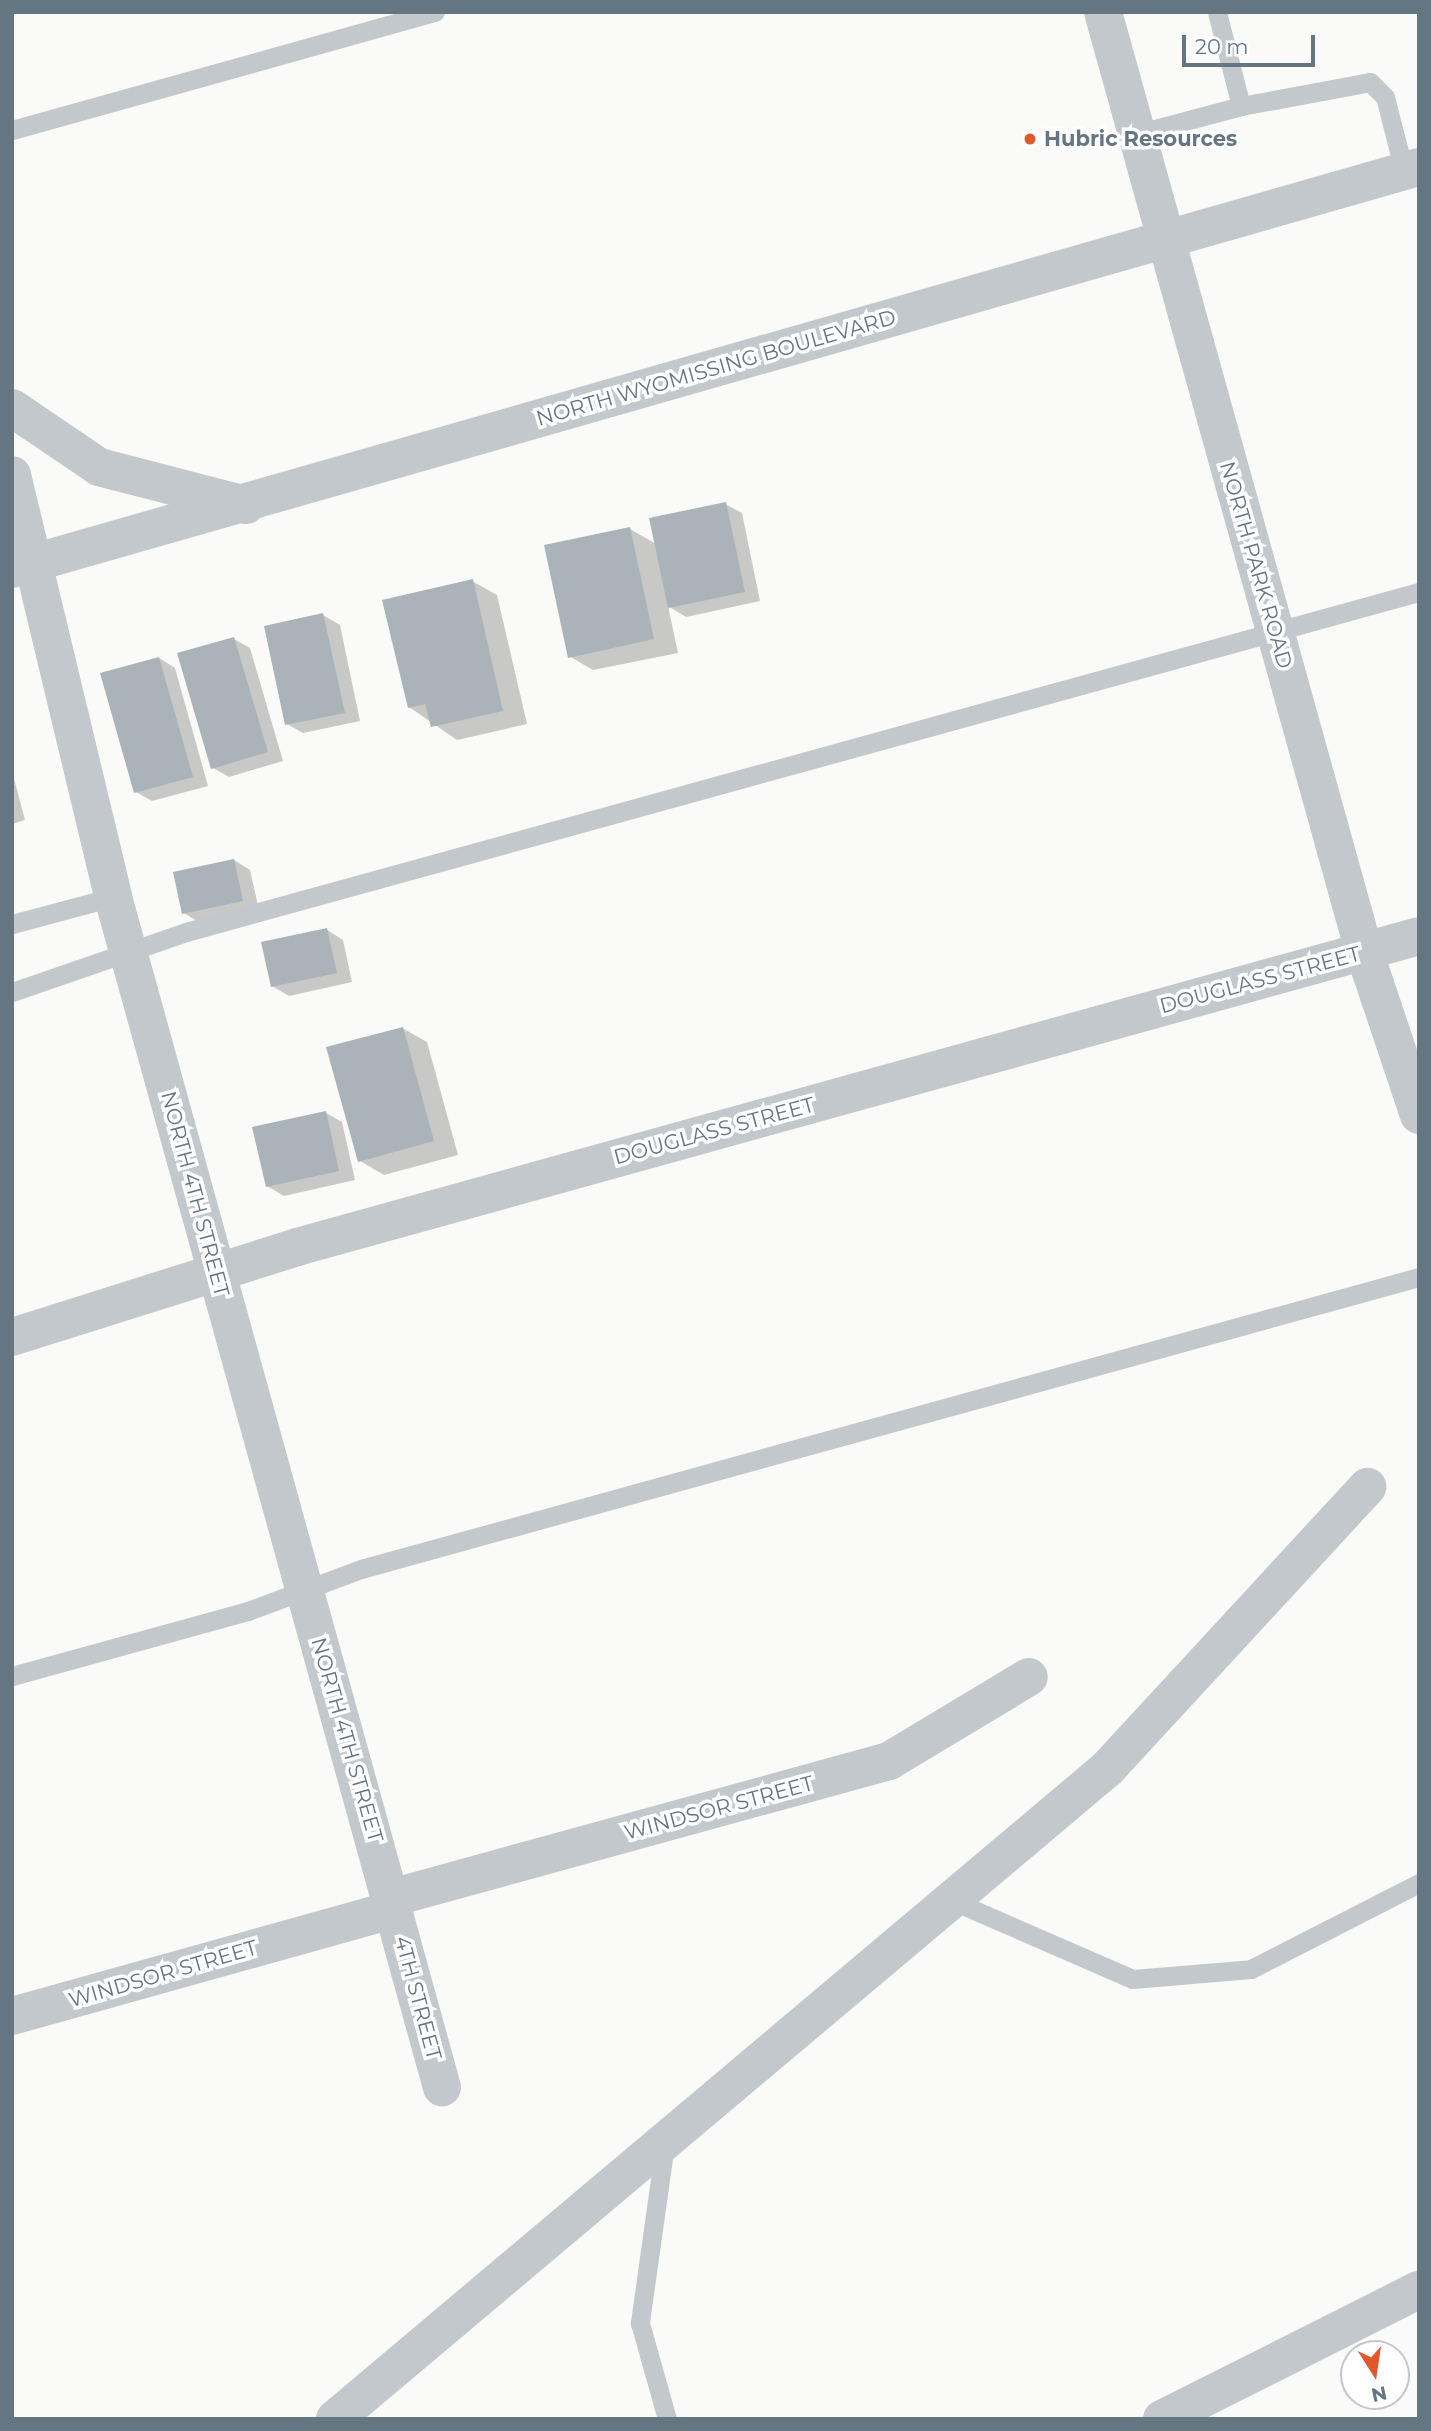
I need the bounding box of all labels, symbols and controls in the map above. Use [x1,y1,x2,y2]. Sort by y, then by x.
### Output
scale bar [1186,21,1319,65]
text: 20 m [1195,34,1249,59]
place label: Hubric Resources [1044,126,1237,152]
marker: Hubric Resources [1022,131,1038,147]
street label: NORTH WYOMISSING BOULEVARD [533,305,899,431]
street label: NORTH PARK ROAD [1214,459,1298,671]
street label: DOUGLASS STREET [1157,941,1363,1019]
street label: NORTH 4TH STREET [155,1088,235,1300]
street label: DOUGLASS STREET [611,1092,817,1170]
street label: NORTH 4TH STREET [306,1635,388,1845]
street label: WINDSOR STREET [622,1771,816,1845]
street label: 4TH STREET [389,1933,447,2063]
street label: WINDSOR STREET [66,1935,260,2013]
north arrow [1340,2340,1410,2410]
text: N [1369,2381,1389,2407]

